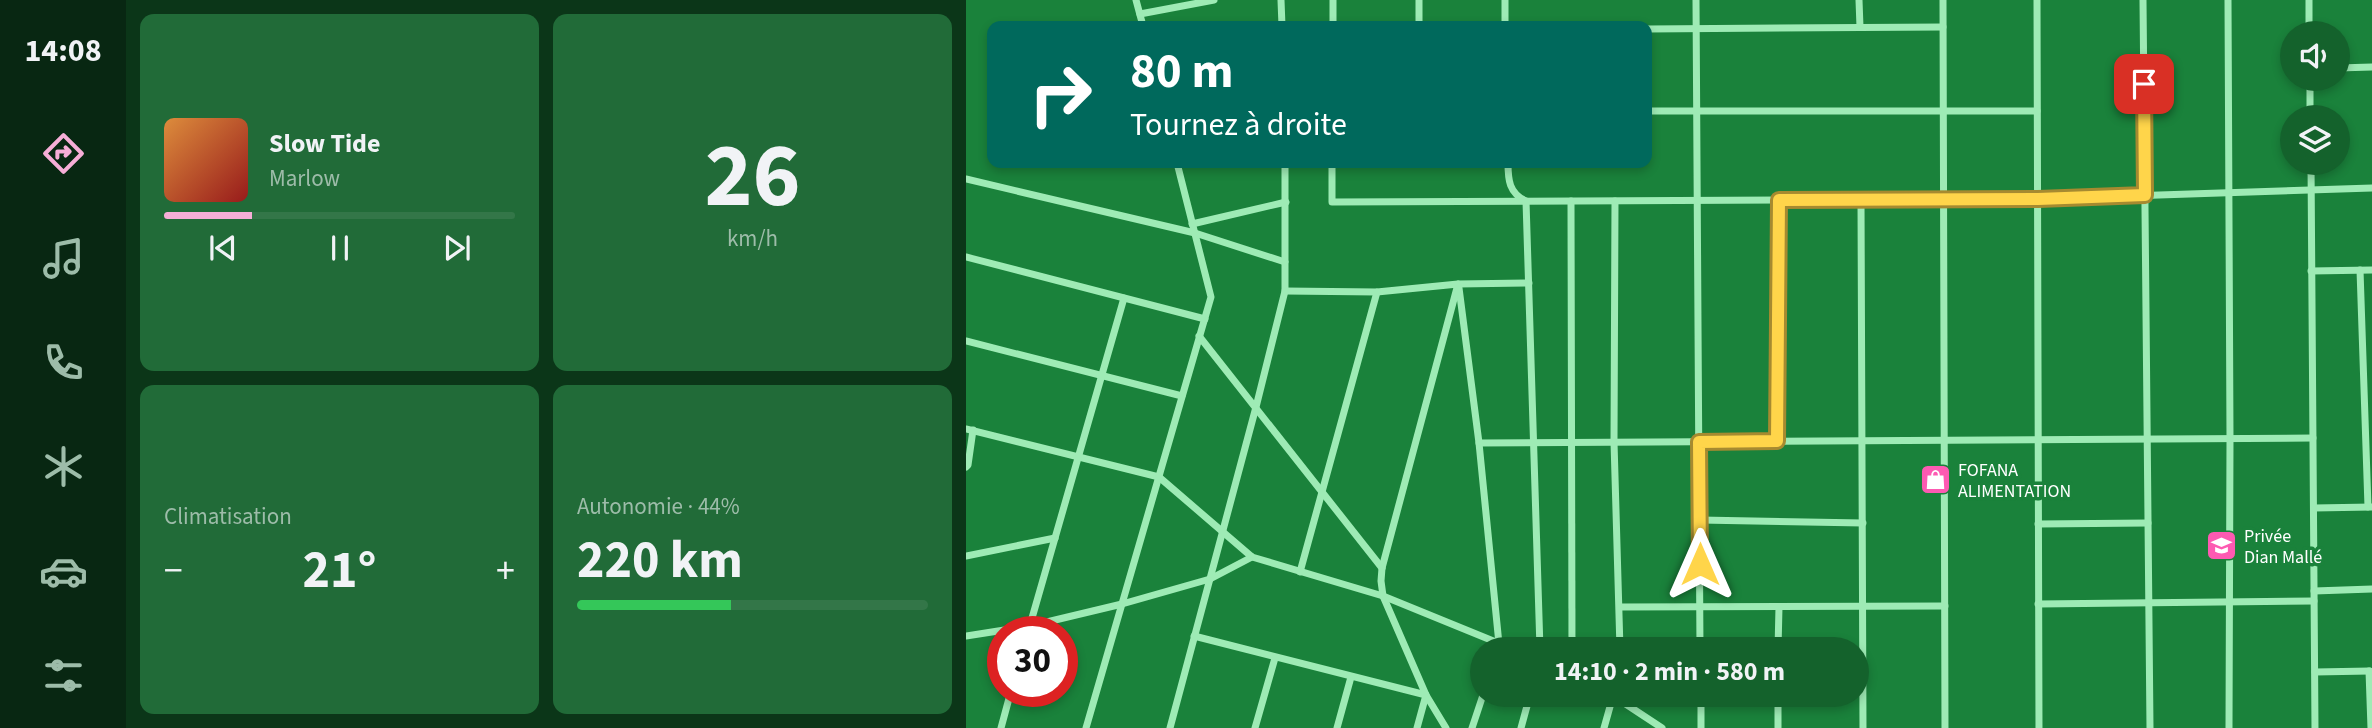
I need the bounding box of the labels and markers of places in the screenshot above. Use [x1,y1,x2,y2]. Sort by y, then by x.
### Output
pin [2114,54,2174,114]
place label: FOFANA ALIMENTATION [1958,458,2071,504]
shop icon: FOFANA ALIMENTATION [1918,463,1952,497]
place label: Privée Dian Mallé [2244,524,2322,570]
school or university icon: Privée Dian Mallé [2204,529,2238,563]

